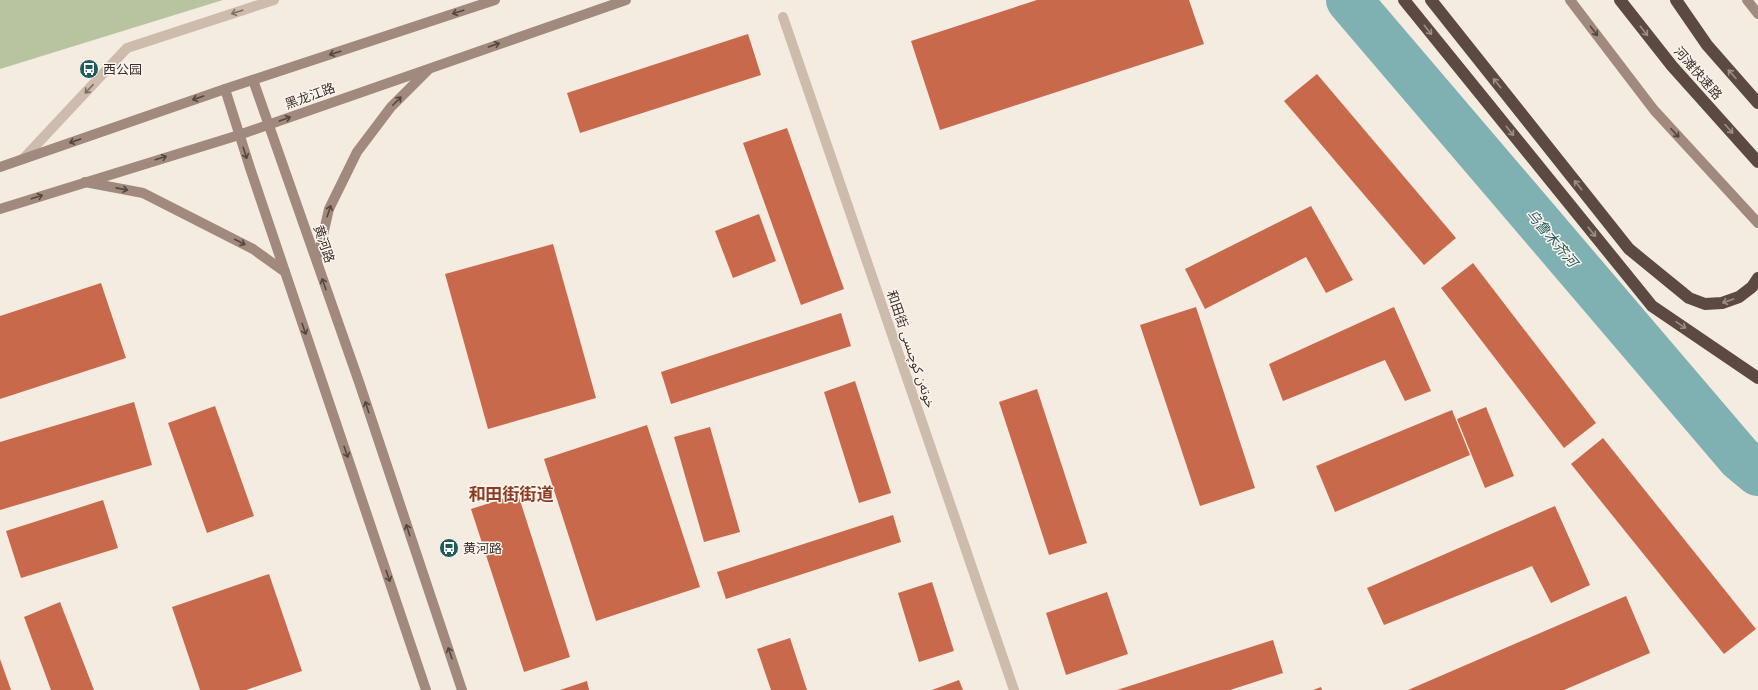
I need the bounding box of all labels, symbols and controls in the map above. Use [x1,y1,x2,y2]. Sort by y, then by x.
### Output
one-way arrow [231,9,244,16]
one-way arrow [452,9,465,16]
one-way arrow [1424,25,1433,36]
one-way arrow [1590,25,1598,36]
one-way arrow [1640,25,1648,36]
one-way arrow [488,41,500,49]
street label: 河滩快速路 [1671,44,1725,102]
one-way arrow [329,50,342,57]
bus stop icon: 西公园 [78,58,100,80]
place label: 西公园 [103,62,142,77]
one-way arrow [1727,69,1737,79]
one-way arrow [1493,78,1501,89]
street label: 黑龙江路 [283,80,337,112]
one-way arrow [84,84,94,94]
one-way arrow [193,95,205,103]
one-way arrow [392,96,402,106]
one-way arrow [278,114,290,122]
one-way arrow [1724,124,1733,134]
one-way arrow [1506,126,1515,137]
one-way arrow [1670,127,1679,137]
one-way arrow [70,137,82,145]
one-way arrow [242,146,249,159]
one-way arrow [154,154,167,161]
one-way arrow [1574,179,1582,190]
one-way arrow [115,185,128,193]
one-way arrow [30,193,43,200]
one-way arrow [326,204,333,217]
water label: 乌鲁木齐河 [1523,206,1583,272]
street label: 黄河路 [311,223,337,265]
one-way arrow [1588,227,1597,237]
one-way arrow [234,239,246,246]
one-way arrow [320,278,328,290]
street label: 和田街 خوتەن كوچىسى [882,288,938,411]
one-way arrow [1722,298,1735,305]
one-way arrow [1675,321,1686,329]
one-way arrow [301,323,308,336]
one-way arrow [363,400,370,413]
one-way arrow [343,446,350,459]
district label: 和田街街道 [469,485,554,504]
one-way arrow [404,524,411,537]
bus stop icon: 黄河路 [438,537,460,559]
place label: 黄河路 [463,541,502,556]
one-way arrow [384,569,392,581]
one-way arrow [445,647,453,659]

